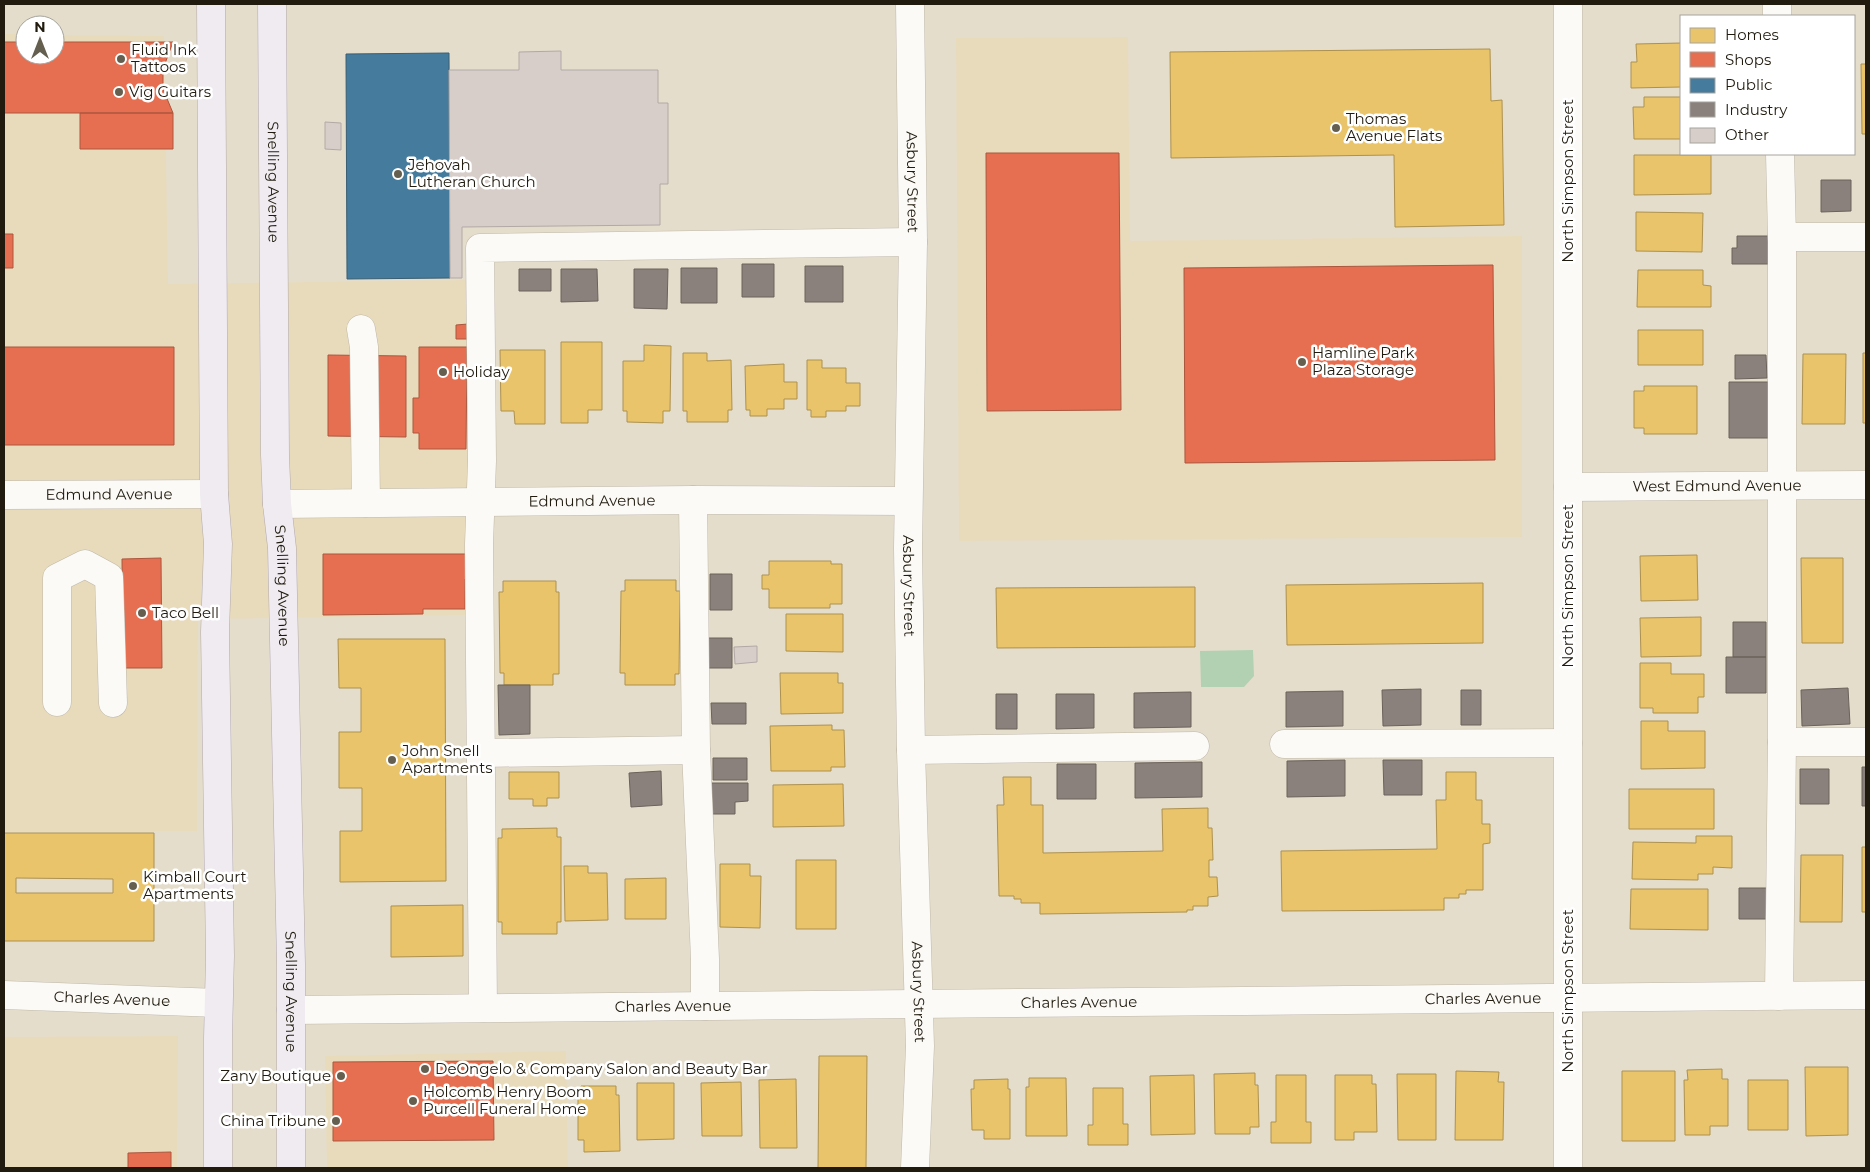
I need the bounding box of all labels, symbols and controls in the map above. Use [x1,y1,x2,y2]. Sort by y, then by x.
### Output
north arrow [15,15,65,65]
legend [1680,15,1855,155]
text: N [34,18,46,36]
text: Homes [1725,25,1779,44]
place label: Fluid Ink Tattoos [131,40,196,76]
text: Shops [1725,50,1771,69]
marker: Fluid Ink Tattoos [115,53,127,65]
text: Public [1725,75,1773,94]
place label: Vig Guitars [129,82,211,101]
marker: Vig Guitars [113,86,125,98]
street label: North Simpson Street [1558,99,1577,263]
text: Industry [1725,100,1788,119]
place label: Thomas Avenue Flats [1346,109,1442,145]
street label: Snelling Avenue [264,121,284,243]
marker: Thomas Avenue Flats [1330,122,1342,134]
text: Other [1725,125,1769,144]
street label: Asbury Street [903,131,923,233]
place label: Jehovah Lutheran Church [407,155,536,191]
marker: Jehovah Lutheran Church [392,168,404,180]
place label: Hamline Park Plaza Storage [1312,343,1414,379]
marker: Hamline Park Plaza Storage [1296,356,1308,368]
place label: Holiday [453,362,510,381]
marker: Holiday [437,366,449,378]
street label: West Edmund Avenue [1632,475,1802,496]
street label: Edmund Avenue [45,484,173,504]
street label: Edmund Avenue [528,490,656,511]
street label: North Simpson Street [1558,504,1577,668]
street label: Snelling Avenue [270,524,294,647]
street label: Asbury Street [899,535,919,637]
place label: Taco Bell [152,603,219,622]
marker: Taco Bell [136,607,148,619]
place label: John Snell Apartments [401,741,493,777]
marker: John Snell Apartments [386,754,398,766]
place label: Kimball Court Apartments [143,867,247,903]
marker: Kimball Court Apartments [127,880,139,892]
street label: North Simpson Street [1558,909,1577,1073]
street label: Snelling Avenue [281,931,301,1052]
street label: Asbury Street [908,941,930,1043]
street label: Charles Avenue [53,987,171,1010]
street label: Charles Avenue [1425,988,1541,1008]
street label: Charles Avenue [1021,992,1137,1012]
street label: Charles Avenue [615,996,731,1016]
place label: DeOngelo & Company Salon and Beauty Bar [435,1059,768,1078]
marker: DeOngelo & Company Salon and Beauty Bar [419,1063,431,1075]
place label: Zany Boutique [220,1066,331,1085]
marker: Zany Boutique [335,1070,347,1082]
place label: Holcomb Henry Boom Purcell Funeral Home [423,1082,592,1118]
marker: Holcomb Henry Boom Purcell Funeral Home [407,1095,419,1107]
place label: China Tribune [220,1111,326,1130]
marker: China Tribune [330,1115,342,1127]

